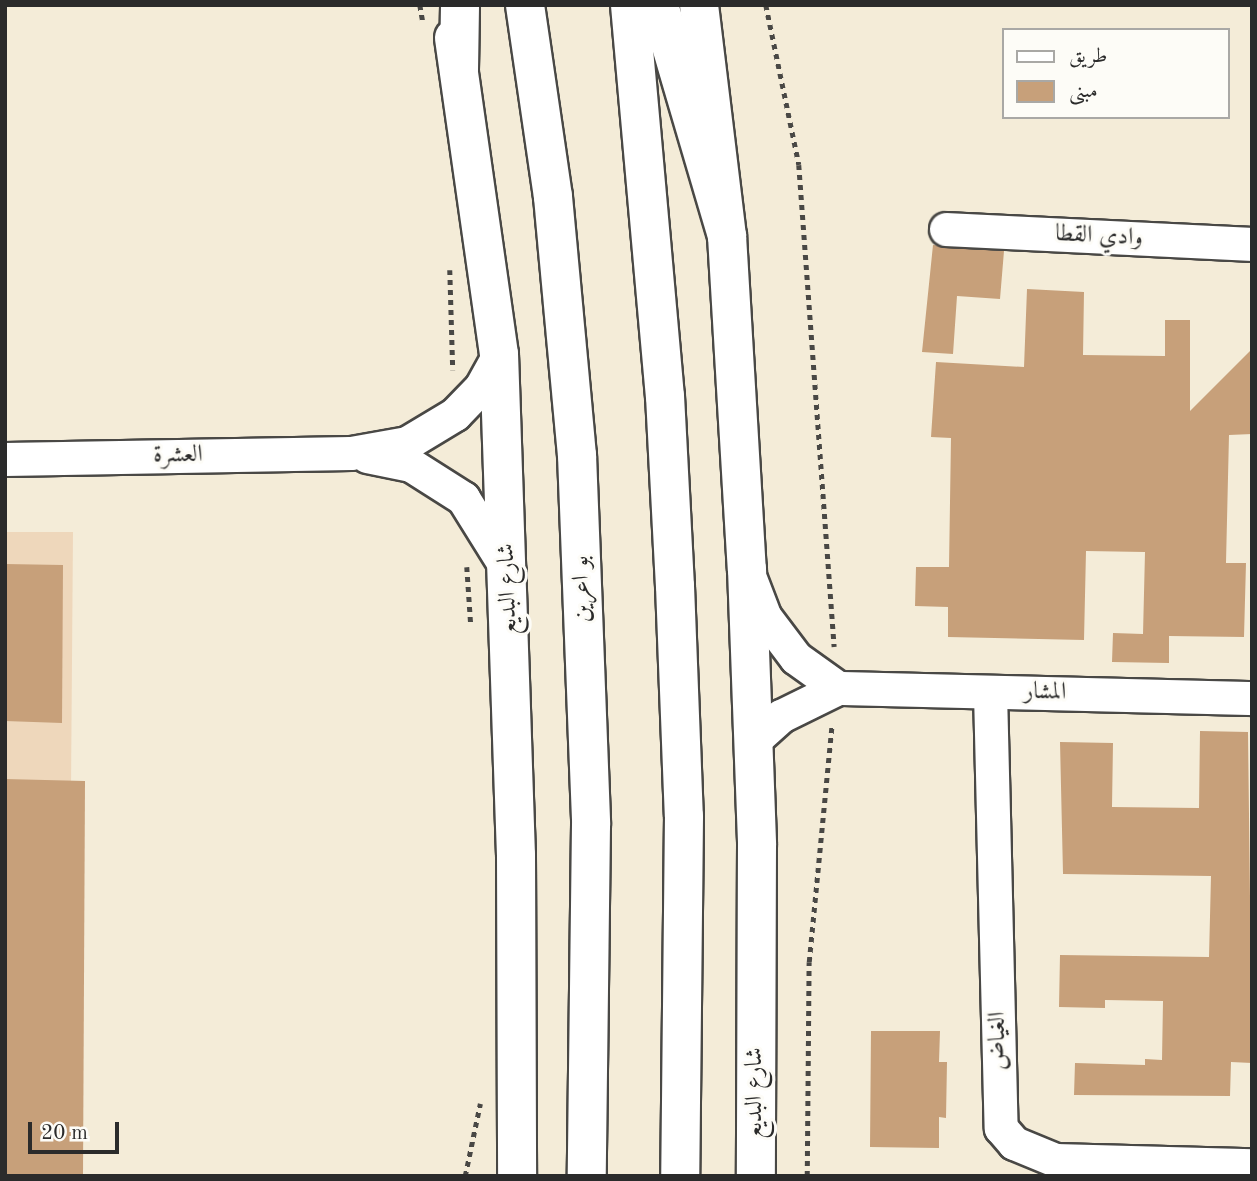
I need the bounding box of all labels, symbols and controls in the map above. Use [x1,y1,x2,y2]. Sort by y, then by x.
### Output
legend [1002,28,1229,119]
text: طريق [1069,46,1107,67]
text: مبنى [1069,81,1098,102]
street label: وادي القطا [1054,220,1144,254]
street label: العشرة [153,441,203,471]
street label: شارع البديع [493,543,525,635]
street label: بو اعرين [567,555,599,623]
street label: المشار [1024,678,1066,708]
street label: الغياض [984,1011,1014,1071]
street label: شارع البديع [742,1047,770,1139]
scale bar [32,1108,122,1152]
text: 20 m [41,1123,88,1144]

